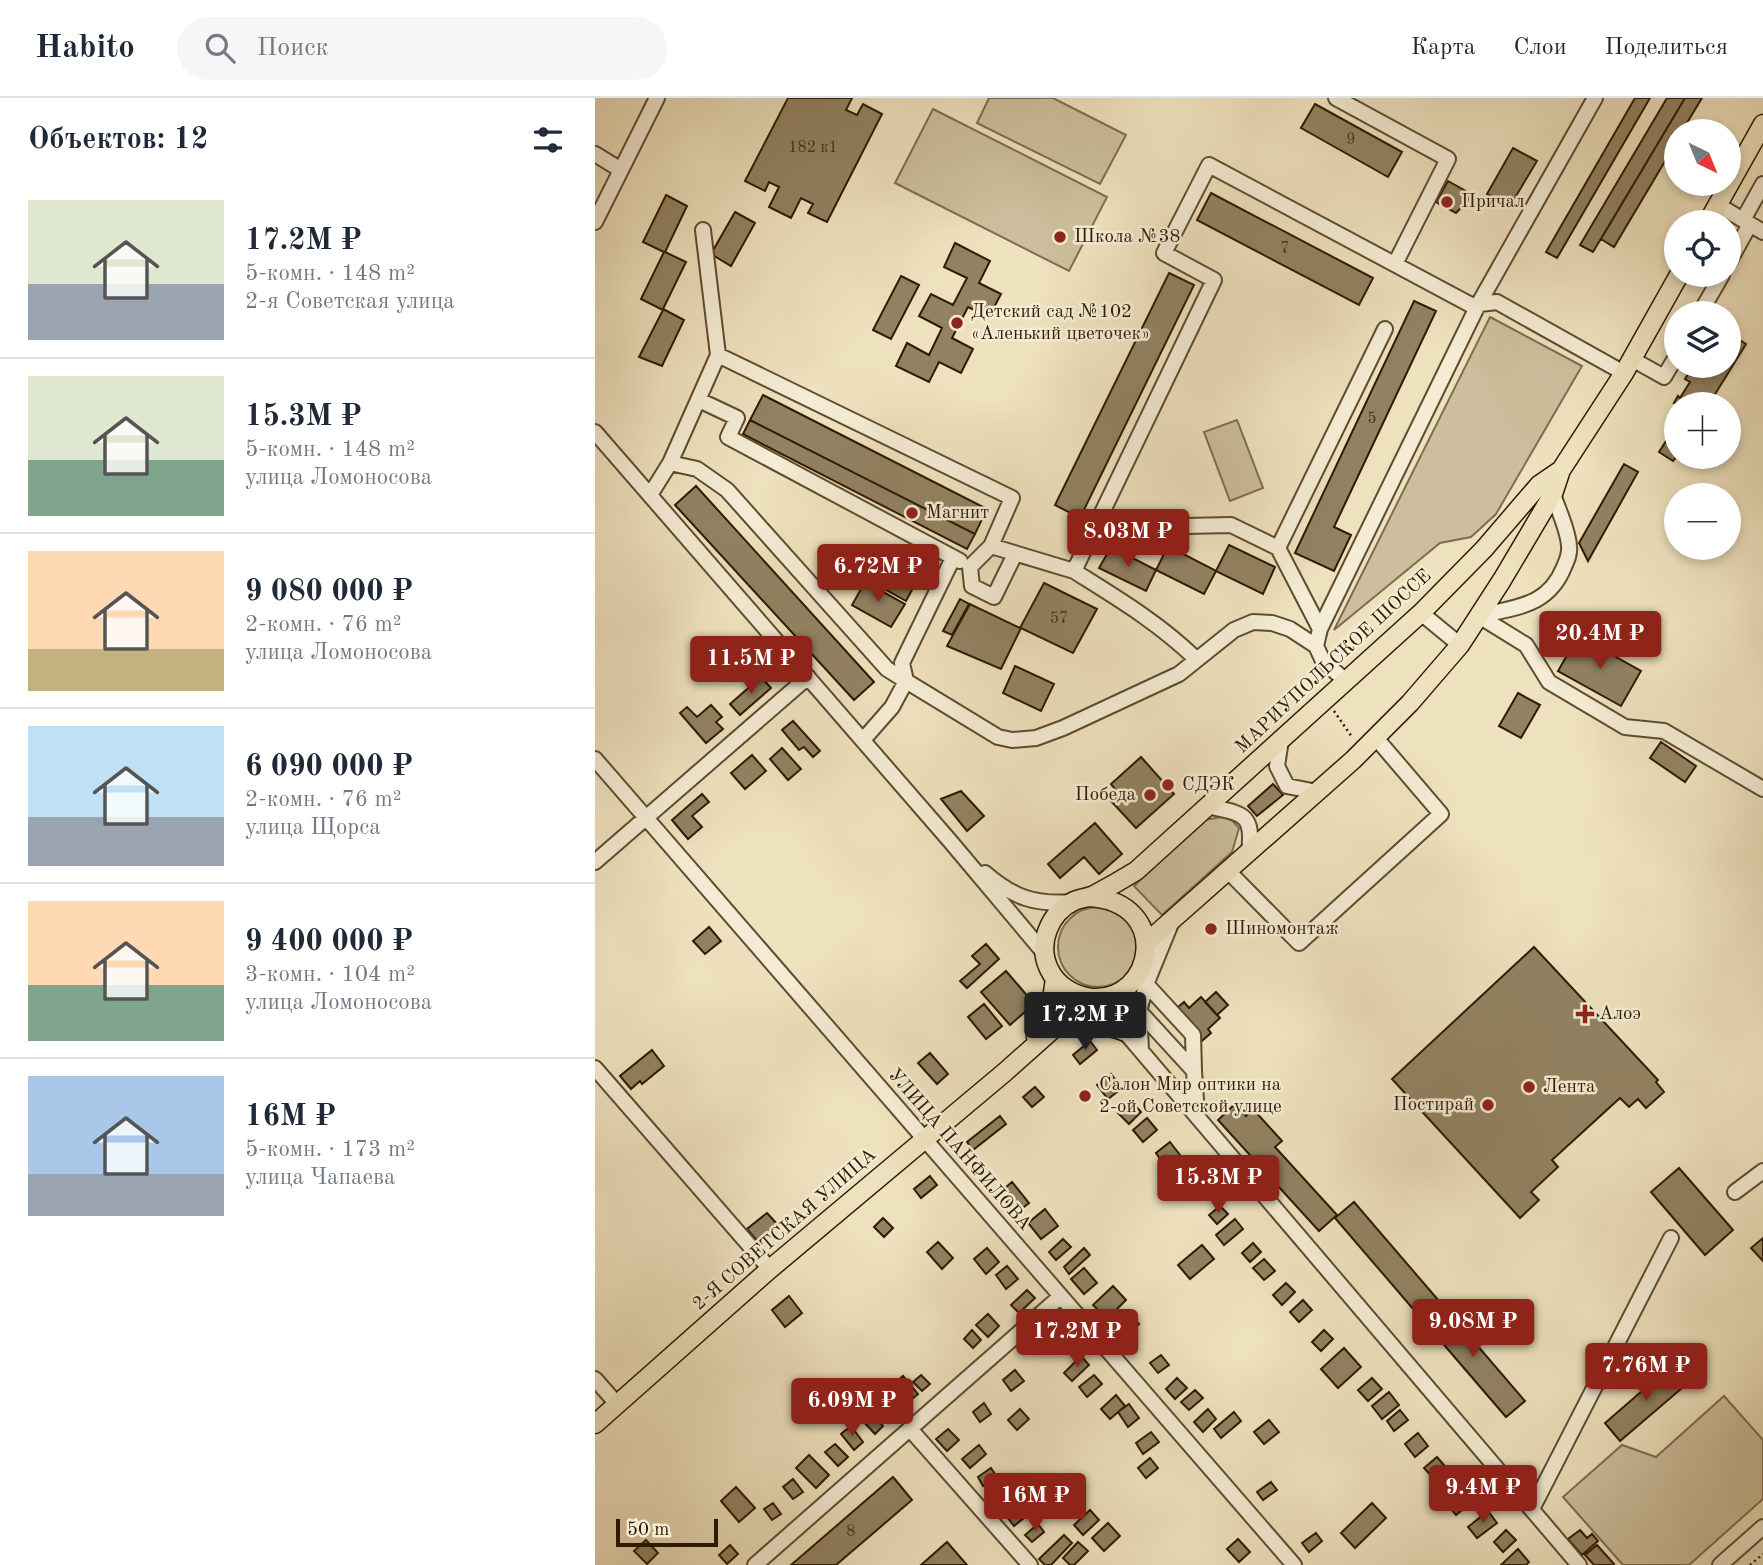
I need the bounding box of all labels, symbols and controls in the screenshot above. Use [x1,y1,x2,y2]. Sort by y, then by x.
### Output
search box [177,17,667,80]
icon: search [201,29,239,67]
text: Habito [35,32,135,65]
text: Поиск [257,35,329,61]
text: Карта [1411,36,1476,60]
text: Слои [1514,36,1567,60]
text: Поделиться [1605,36,1728,60]
north arrow [1664,119,1741,196]
map controls [1664,119,1741,560]
icon: filters [529,121,567,159]
text: Объектов: 12 [28,125,208,155]
house number: 9 [1346,132,1356,148]
house number: 182 к1 [788,140,838,156]
place label: Причал [1461,193,1525,212]
marker: Причал [1439,194,1455,210]
button: locate [1664,210,1741,287]
text: 17.2M ₽ [245,226,362,256]
icon: home [84,228,168,312]
place label: Школа №38 [1074,228,1181,247]
marker: Школа №38 [1052,229,1068,245]
house number: 7 [1280,241,1290,257]
text: 5-комн. · 148 m² [245,262,415,285]
text: 2-я Советская улица [245,290,455,313]
button: layers [1664,301,1741,378]
place label: Детский сад №102 «Аленький цветочек» [971,303,1150,344]
marker: Детский сад №102 «Аленький цветочек» [949,315,965,331]
button: + [1664,392,1741,469]
text: 15.3M ₽ [245,402,362,432]
icon: home [84,404,168,488]
house number: 5 [1367,411,1377,427]
text: 5-комн. · 148 m² [245,438,415,461]
text: улица Ломоносова [245,466,432,489]
button: − [1664,483,1741,560]
place label: Магнит [926,504,989,523]
marker: Магнит [904,505,920,521]
pin: 8.03M ₽ [1063,510,1193,569]
text: 8.03M ₽ [1083,520,1173,543]
pin: 6.72M ₽ [813,545,943,604]
text: 6.72M ₽ [833,555,923,578]
street label: МАРИУПОЛЬСКОЕ ШОССЕ [1233,566,1435,758]
text: 9 080 000 ₽ [245,577,413,607]
icon: home [84,579,168,663]
house number: 57 [1050,611,1068,627]
pin: 20.4M ₽ [1535,612,1665,671]
text: 2-комн. · 76 m² [245,613,402,636]
text: 20.4M ₽ [1555,622,1645,645]
pin: 11.5M ₽ [686,636,816,696]
text: улица Ломоносова [245,641,432,664]
text: 11.5M ₽ [706,647,796,670]
text: 6 090 000 ₽ [245,752,413,782]
icon: home [84,754,168,838]
place label: СДЭК [1182,776,1235,795]
marker: СДЭК [1160,777,1176,793]
place label: Победа [1075,786,1137,805]
marker: Победа [1142,787,1158,803]
text: 2-комн. · 76 m² [245,788,402,811]
text: улица Щорса [245,816,381,839]
place label: Шиномонтаж [1225,920,1339,939]
marker: Шиномонтаж [1203,921,1219,937]
text: 9 400 000 ₽ [245,927,413,957]
icon: home [84,929,168,1013]
text: 3-комн. · 104 m² [245,963,415,986]
text: улица Ломоносова [245,991,432,1014]
pin: 17.2M ₽ [1020,992,1150,1052]
text: 17.2M ₽ [1040,1003,1130,1026]
place label: Алоэ [1599,1005,1641,1024]
marker: Алоэ [1577,1006,1593,1022]
street label: УЛИЦА ПАНФИЛОВА [884,1065,1035,1235]
place label: Салон Мир оптики на 2-ой Советской улице [1099,1076,1282,1117]
place label: Лента [1543,1078,1596,1097]
marker: Лента [1521,1079,1537,1095]
marker: Салон Мир оптики на 2-ой Советской улице [1077,1088,1093,1104]
place label: Постирай [1393,1096,1474,1115]
marker: Постирай [1480,1097,1496,1113]
text: 16M ₽ [245,1102,336,1132]
icon: home [84,1104,168,1188]
text: 5-комн. · 173 m² [245,1138,415,1161]
street label: 2-Я СОВЕТСКАЯ УЛИЦА [690,1145,881,1314]
pin: 15.3M ₽ [1153,1156,1283,1215]
text: улица Чапаева [245,1166,395,1189]
text: 15.3M ₽ [1173,1166,1263,1189]
pin: 9.08M ₽ [1408,1300,1538,1359]
pin: 17.2M ₽ [1012,1310,1142,1369]
text: 9.08M ₽ [1428,1310,1518,1333]
text: 17.2M ₽ [1032,1320,1122,1343]
pin: 7.76M ₽ [1581,1344,1711,1403]
text: 7.76M ₽ [1601,1354,1691,1377]
pin: 6.09M ₽ [787,1378,917,1438]
text: 6.09M ₽ [807,1389,897,1412]
pin: 9.4M ₽ [1426,1466,1540,1525]
pin: 16M ₽ [986,1474,1084,1533]
text: 9.4M ₽ [1445,1476,1521,1499]
text: 16M ₽ [1000,1484,1070,1507]
scale bar [616,1516,717,1548]
text: 50 m [627,1521,669,1540]
house number: 8 [846,1524,856,1540]

